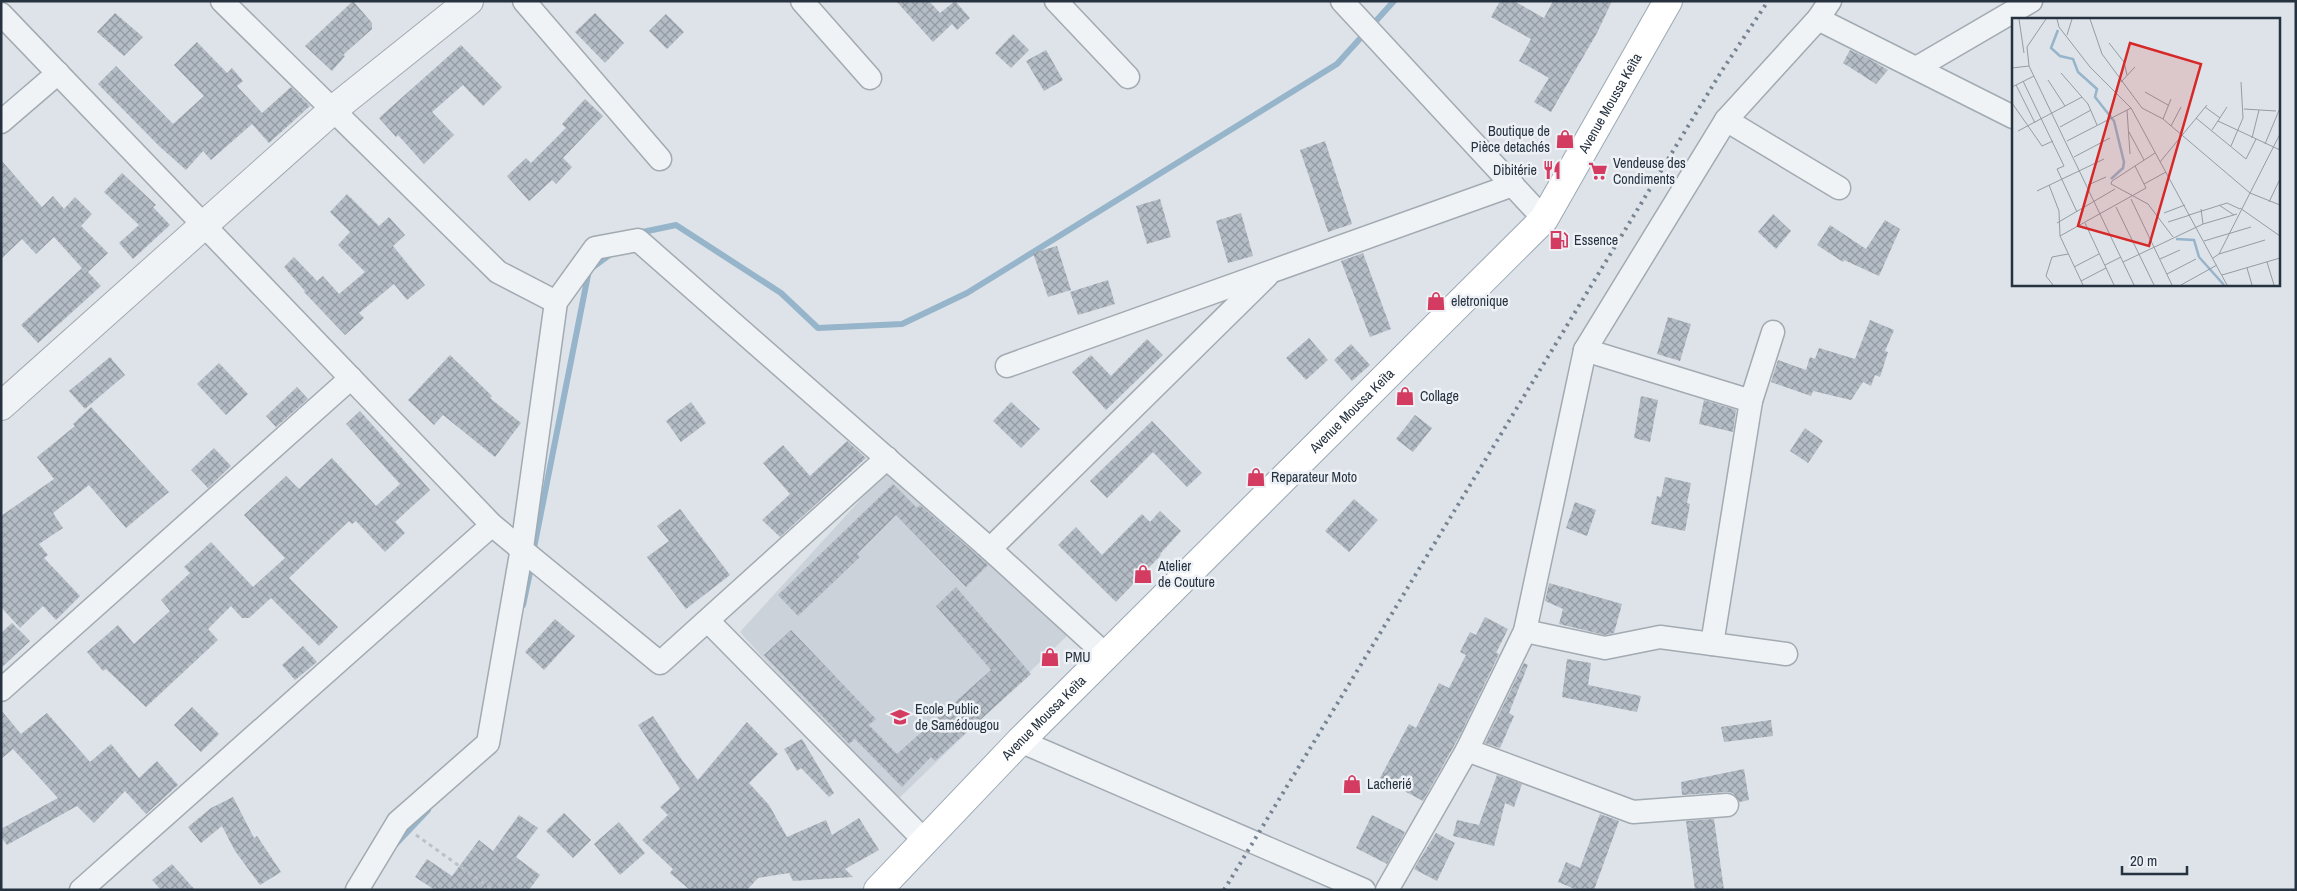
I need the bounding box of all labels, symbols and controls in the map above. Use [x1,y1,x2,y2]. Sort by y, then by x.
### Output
inset map [2012,18,2280,285]
street label: Avenue Moussa Keïta [1574,49,1646,157]
place label: Boutique de Pièce detachés [1471,122,1550,156]
shop icon: Boutique de Pièce detachés [1554,128,1576,150]
place label: Vendeuse des Condiments [1613,154,1686,188]
restaurant icon: Dibitérie [1541,159,1563,181]
supermarket icon: Vendeuse des Condiments [1587,160,1609,182]
place label: Dibitérie [1493,161,1537,179]
fuel station icon: Essence [1548,229,1570,251]
place label: Essence [1574,231,1618,249]
shop icon: eletronique [1425,290,1447,312]
place label: eletronique [1451,292,1508,310]
street label: Avenue Moussa Keïta [1305,364,1398,457]
shop icon: Collage [1394,385,1416,407]
place label: Collage [1420,387,1459,405]
shop icon: Reparateur Moto [1245,466,1267,488]
place label: Reparateur Moto [1271,468,1357,486]
place label: Atelier de Couture [1157,557,1215,591]
shop icon: Atelier de Couture [1132,563,1154,585]
shop icon: PMU [1039,646,1061,668]
place label: PMU [1065,648,1091,666]
street label: Avenue Moussa Keïta [997,671,1090,765]
place label: Ecole Public de Samédougou [915,700,999,734]
school or university icon: Ecole Public de Samédougou [889,706,911,728]
shop icon: Lacherié [1341,773,1363,795]
place label: Lacherié [1367,775,1412,793]
scale bar [2122,844,2187,876]
text: 20 m [2130,850,2157,871]

